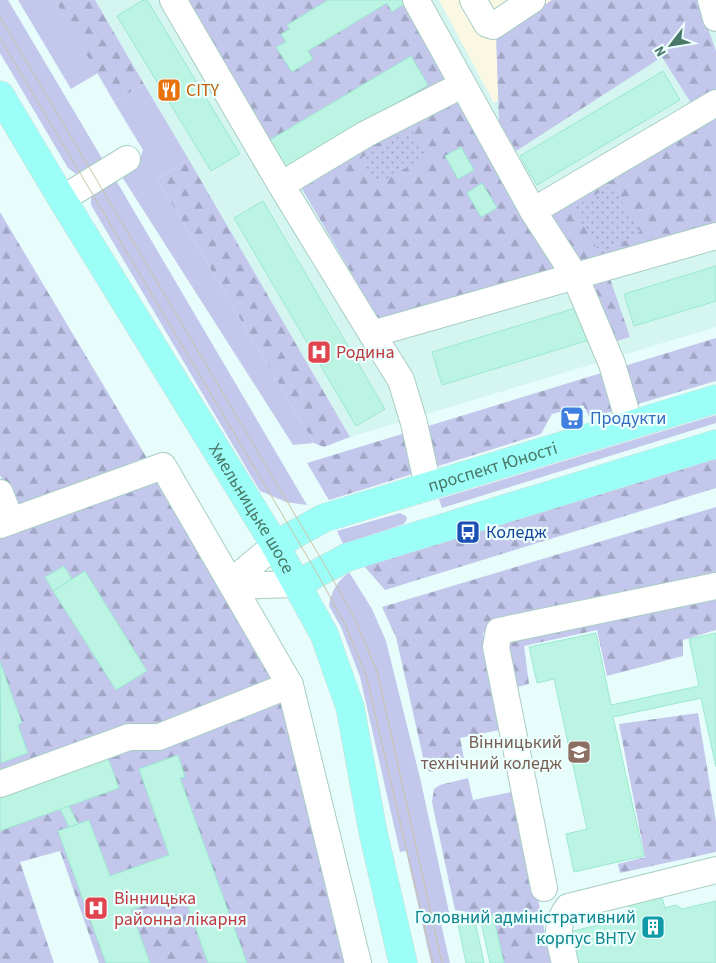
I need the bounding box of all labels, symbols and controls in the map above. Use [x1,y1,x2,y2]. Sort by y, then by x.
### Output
north arrow [646,20,696,70]
text: N [650,42,672,60]
restaurant icon: CITY [156,77,182,103]
place label: CITY [186,78,219,103]
hospital icon: Родина [306,339,332,365]
place label: Родина [336,340,394,365]
supermarket icon: Продукти [559,405,585,431]
place label: Продукти [590,406,666,431]
street label: проспект Юності [425,435,560,498]
street label: Хмельницьке шосе [203,438,301,578]
bus stop icon: Коледж [455,519,481,545]
place label: Коледж [486,520,547,545]
place label: Вінницький технічний коледж [420,730,563,776]
school or university icon: Вінницький технічний коледж [566,739,592,765]
place label: Вінницька районна лікарня [114,886,247,932]
hospital icon: Вінницька районна лікарня [83,895,109,921]
place label: Головний адміністративний корпус ВНТУ [415,905,637,951]
building icon: Головний адміністративний корпус ВНТУ [640,914,666,940]

